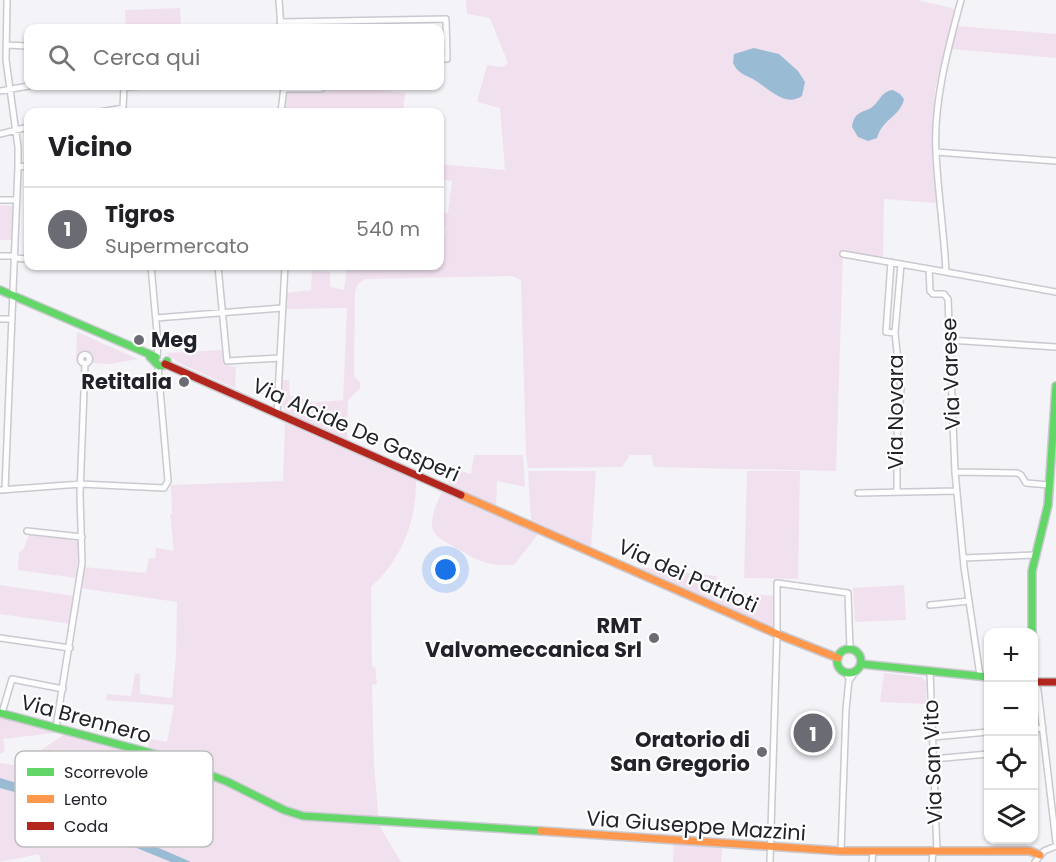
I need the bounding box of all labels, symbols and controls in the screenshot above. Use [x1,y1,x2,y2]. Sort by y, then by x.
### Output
search box [24,24,444,90]
icon: search [45,41,78,74]
text: Cerca qui [93,42,200,73]
text: Vicino [48,129,132,165]
text: Tigros [105,199,175,230]
text: 1 [64,215,71,243]
text: 540 m [356,215,420,243]
text: Supermercato [105,232,249,260]
street label: Via Varese [934,317,967,431]
place label: Meg [151,325,197,354]
marker: Meg [132,333,146,347]
street label: Via Novara [881,354,910,470]
place label: Retitalia [81,367,172,396]
street label: Via Alcide De Gasperi [248,371,465,488]
marker: Retitalia [177,375,191,389]
street label: Via dei Patrioti [614,532,763,619]
your location [431,555,460,584]
place label: RMT Valvomeccanica Srl [425,611,642,664]
map controls [984,628,1038,844]
button: + [984,628,1038,682]
marker: RMT Valvomeccanica Srl [647,631,661,645]
button: − [984,682,1038,736]
street label: Via Brennero [18,687,155,750]
street label: Via San Vito [916,699,949,825]
pin: 1 [794,710,832,756]
place label: Oratorio di San Gregorio [610,725,750,778]
button: locate [984,736,1038,790]
marker: Oratorio di San Gregorio [755,745,769,759]
legend [15,751,213,847]
text: Scorrevole [64,761,148,784]
text: Lento [64,788,107,811]
button: layers [984,790,1038,844]
street label: Via Giuseppe Mazzini [585,803,807,848]
text: Coda [64,815,108,838]

